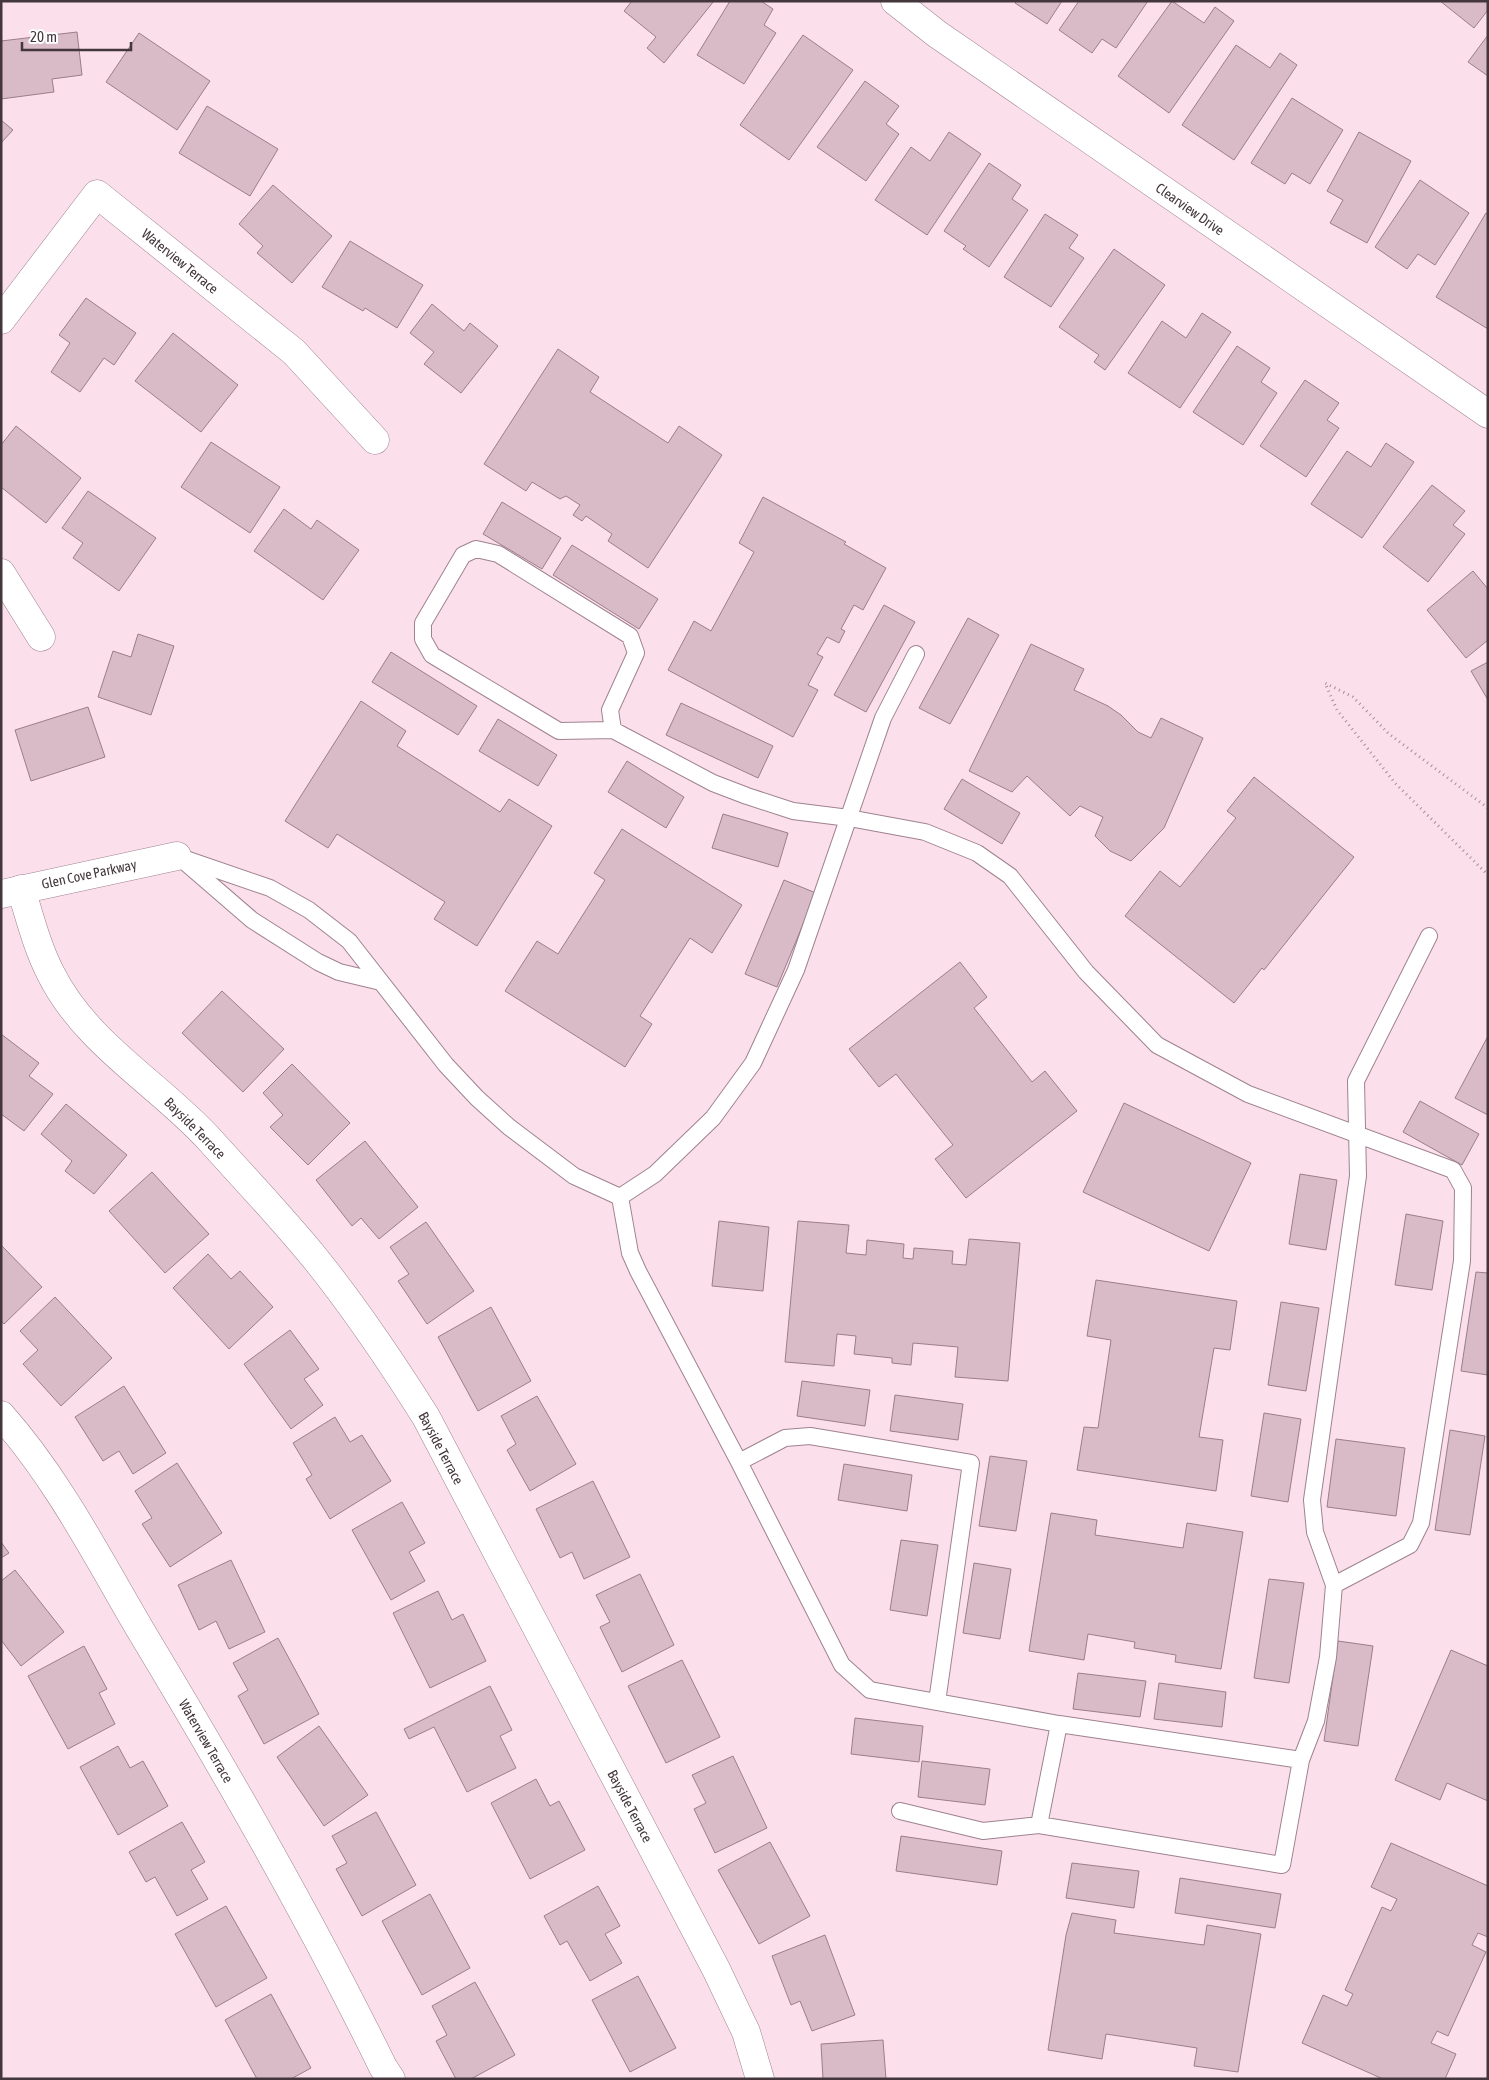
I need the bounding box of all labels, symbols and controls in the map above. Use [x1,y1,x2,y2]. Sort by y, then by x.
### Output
scale bar [22,20,131,52]
text: 20 m [30,28,57,45]
street label: Clearview Drive [1153,180,1227,238]
street label: Waterview Terrace [139,225,221,297]
street label: Glen Cove Parkway [40,856,138,892]
street label: Bayside Terrace [161,1094,229,1162]
street label: Bayside Terrace [415,1409,467,1487]
street label: Waterview Terrace [176,1696,236,1786]
street label: Bayside Terrace [604,1767,656,1845]

